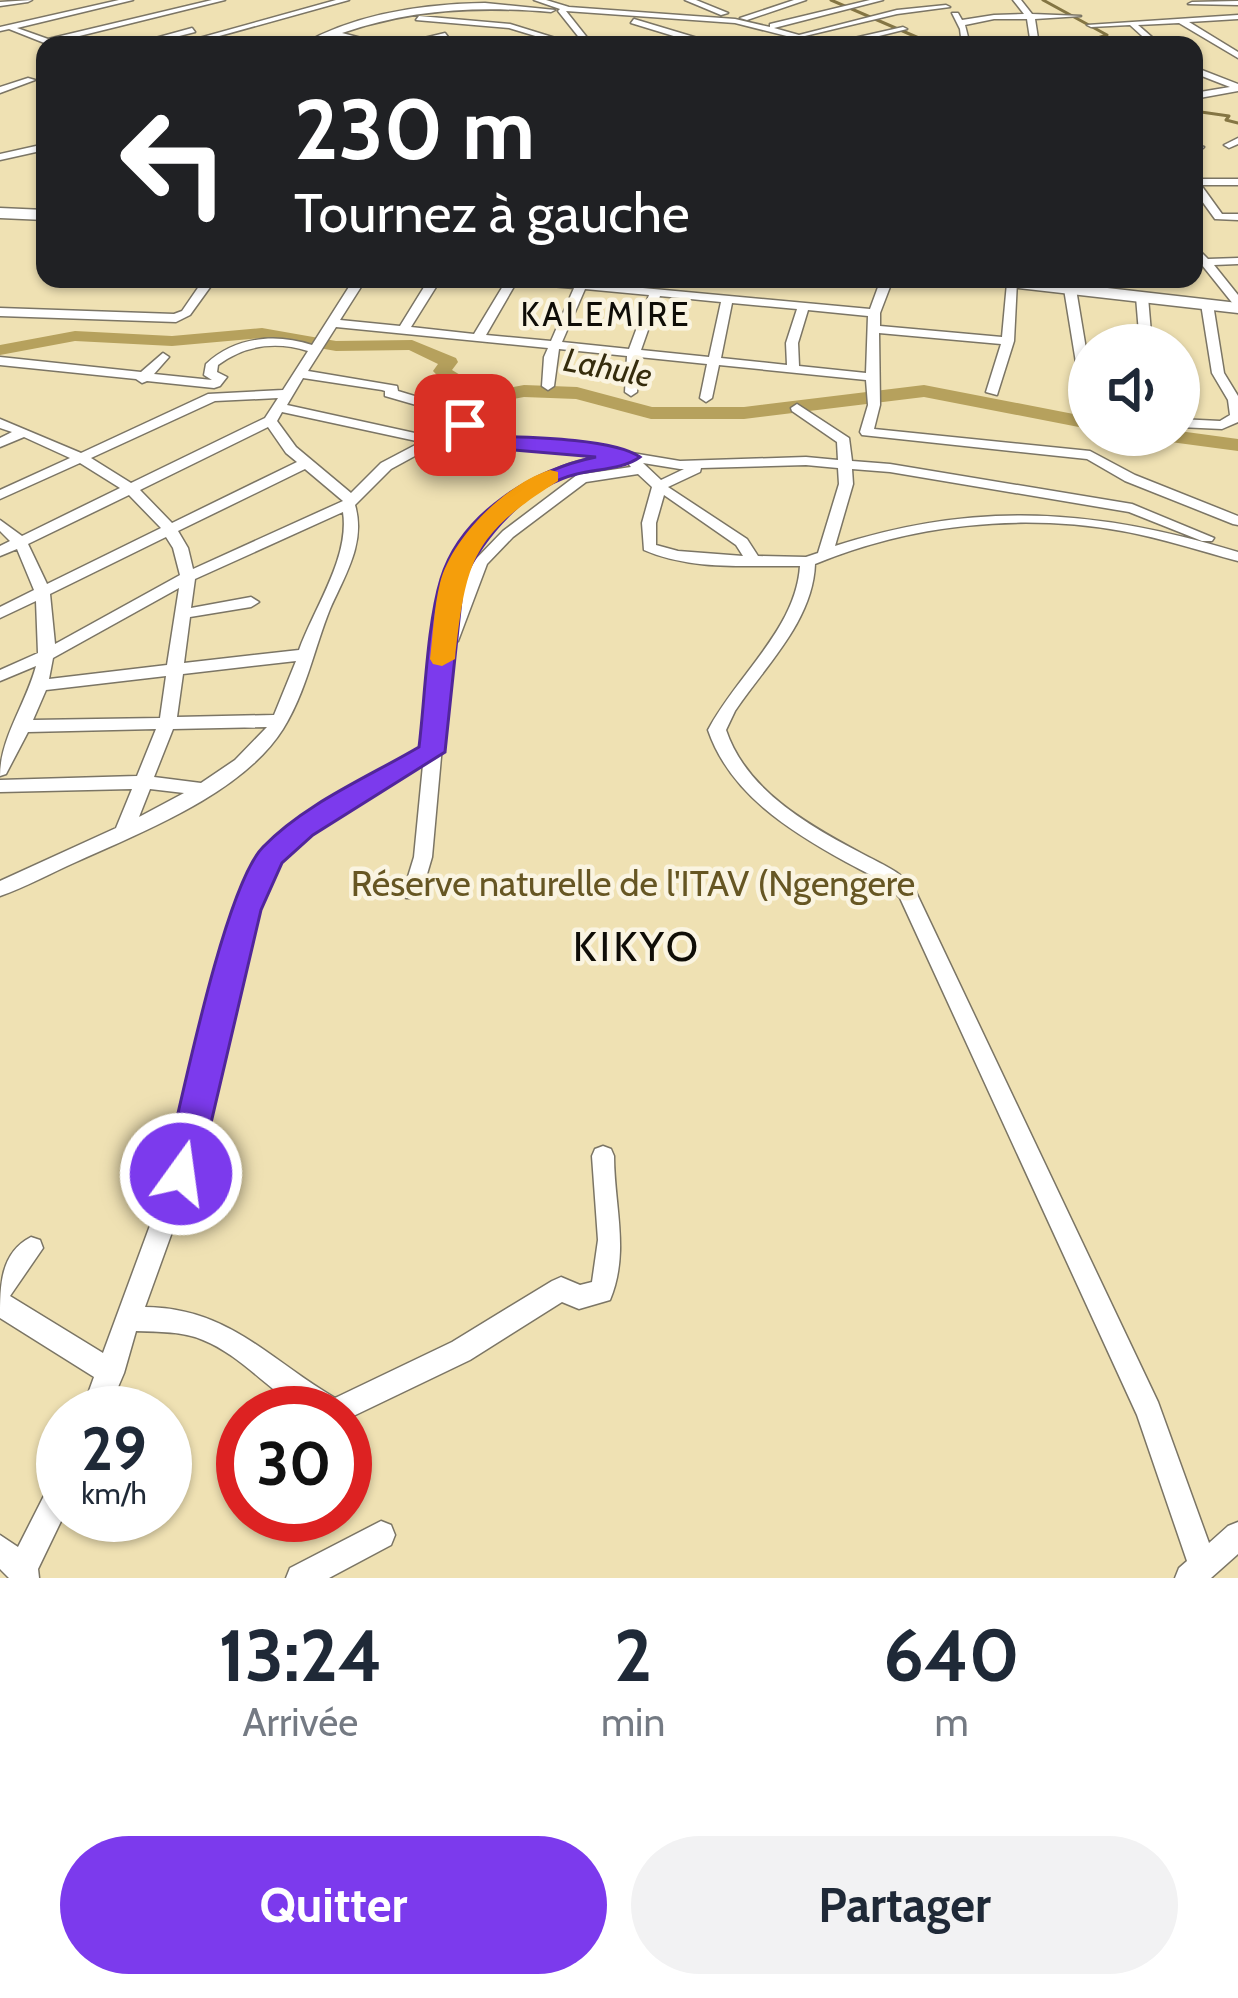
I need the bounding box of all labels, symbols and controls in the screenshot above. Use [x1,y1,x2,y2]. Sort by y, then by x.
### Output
text: 230 m [294,78,535,180]
icon: left [96,84,252,240]
text: Tournez à gauche [294,180,690,246]
district label: KALEMIRE [520,294,692,334]
map controls [1068,324,1200,456]
button: sound [1068,324,1200,456]
water label: Lahule [561,339,655,395]
pin [414,374,516,476]
icon: arrive [432,392,498,458]
park label: Réserve naturelle de l'ITAV (Ngengere [351,861,915,905]
district label: KIKYO [573,920,701,972]
position arrow [118,1111,244,1237]
speed limit sign: 30 [216,1386,372,1542]
text: 29 [81,1412,147,1485]
text: km/h [81,1475,147,1512]
text: 13:24 [218,1612,383,1699]
text: 2 [614,1612,652,1699]
text: 640 [884,1612,1020,1699]
text: Arrivée [243,1698,358,1746]
text: min [601,1698,665,1746]
text: m [934,1698,969,1746]
button: Quitter [60,1836,607,1974]
button: Partager [631,1836,1178,1974]

